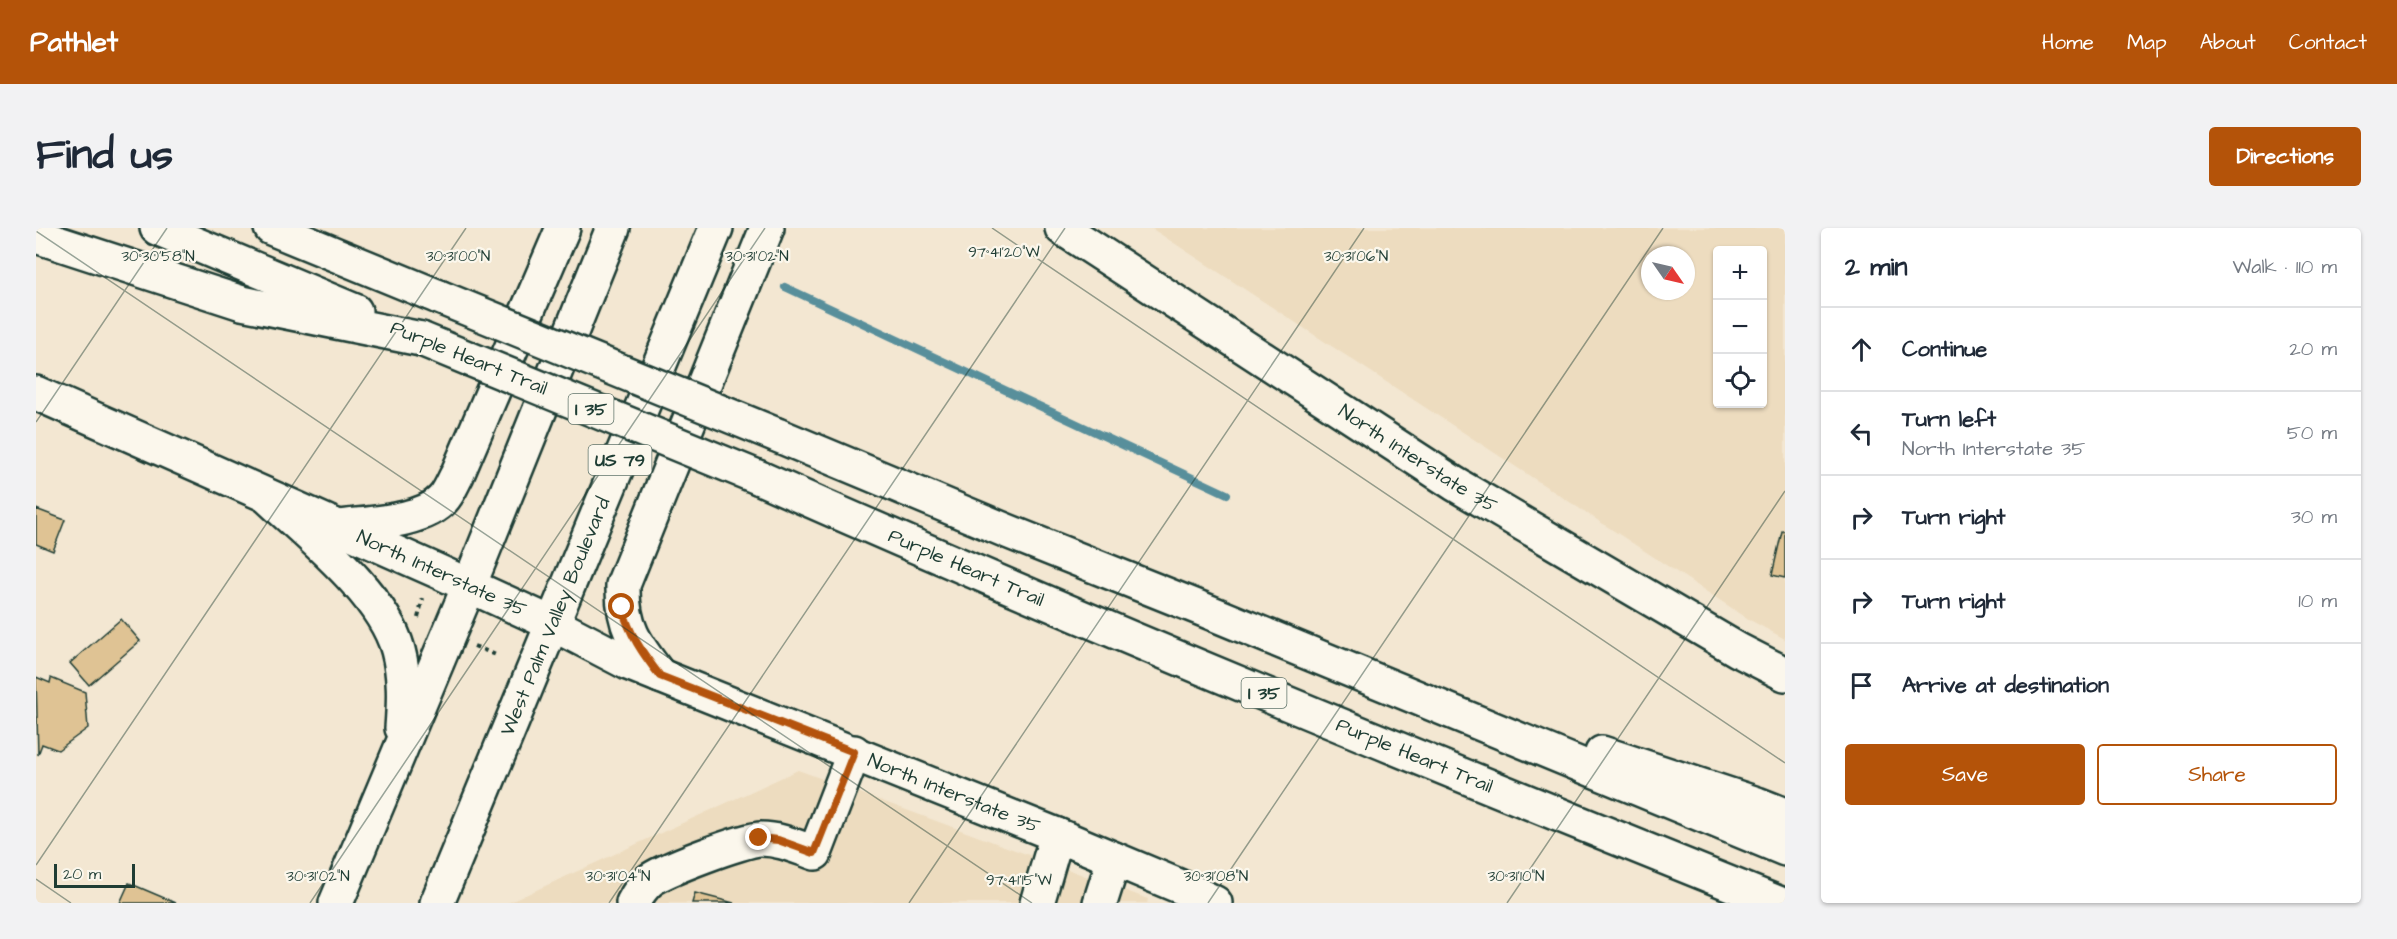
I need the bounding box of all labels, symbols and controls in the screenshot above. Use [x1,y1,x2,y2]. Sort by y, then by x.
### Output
text: Pathlet [30,23,118,62]
text: Home [2042,28,2094,57]
text: Map [2127,28,2167,57]
text: About [2200,28,2256,57]
text: Contact [2289,28,2367,57]
text: Find us [36,127,173,185]
button: Directions [2209,127,2361,186]
text: 97°41'20"W [968,242,1040,263]
text: 30°30'58"N [121,246,195,267]
text: 30°31'00"N [426,246,490,267]
text: 30°31'02"N [725,246,789,267]
text: 30°31'06"N [1324,246,1388,267]
north arrow [1641,246,1695,300]
map controls [1713,246,1767,408]
button: + [1713,246,1767,300]
text: 2 min [1845,249,1907,285]
text: Walk · 110 m [2232,253,2337,281]
button: − [1713,300,1767,354]
street label: Purple Heart Trail [386,314,552,402]
icon: ahead [1845,333,1878,366]
text: Continue [1902,334,1987,365]
text: 20 m [2289,335,2337,363]
button: locate [1713,354,1767,408]
road number: I 35 [568,394,614,424]
street label: North Interstate 35 [1333,398,1502,520]
text: Turn left [1902,404,1996,435]
icon: left [1845,417,1878,450]
text: 50 m [2287,419,2337,447]
text: North Interstate 35 [1902,435,2085,463]
road number: US 79 [588,445,652,475]
street label: West Palm Valley Boulevard [494,493,617,740]
icon: right [1845,501,1878,534]
text: Turn right [1902,502,2005,533]
text: 30 m [2291,503,2337,531]
street label: Purple Heart Trail [884,522,1049,614]
street label: North Interstate 35 [352,523,531,624]
icon: right [1845,585,1878,618]
text: Turn right [1902,586,2005,617]
text: 10 m [2298,587,2337,615]
route start [608,593,634,619]
icon: arrive [1845,669,1878,702]
text: Arrive at destination [1902,670,2109,701]
road number: I 35 [1242,678,1286,708]
street label: Purple Heart Trail [1332,711,1497,800]
button: Save [1845,744,2085,805]
button: Share [2097,744,2337,805]
street label: North Interstate 35 [864,747,1044,841]
route end [745,824,771,850]
scale bar [54,861,135,888]
text: 20 m [63,863,101,885]
text: 30°31'02"N [286,866,350,887]
text: 30°31'04"N [586,866,651,887]
text: 30°31'08"N [1184,866,1248,887]
text: 30°31'10"N [1488,866,1544,887]
text: 97°41'15"W [986,870,1052,891]

